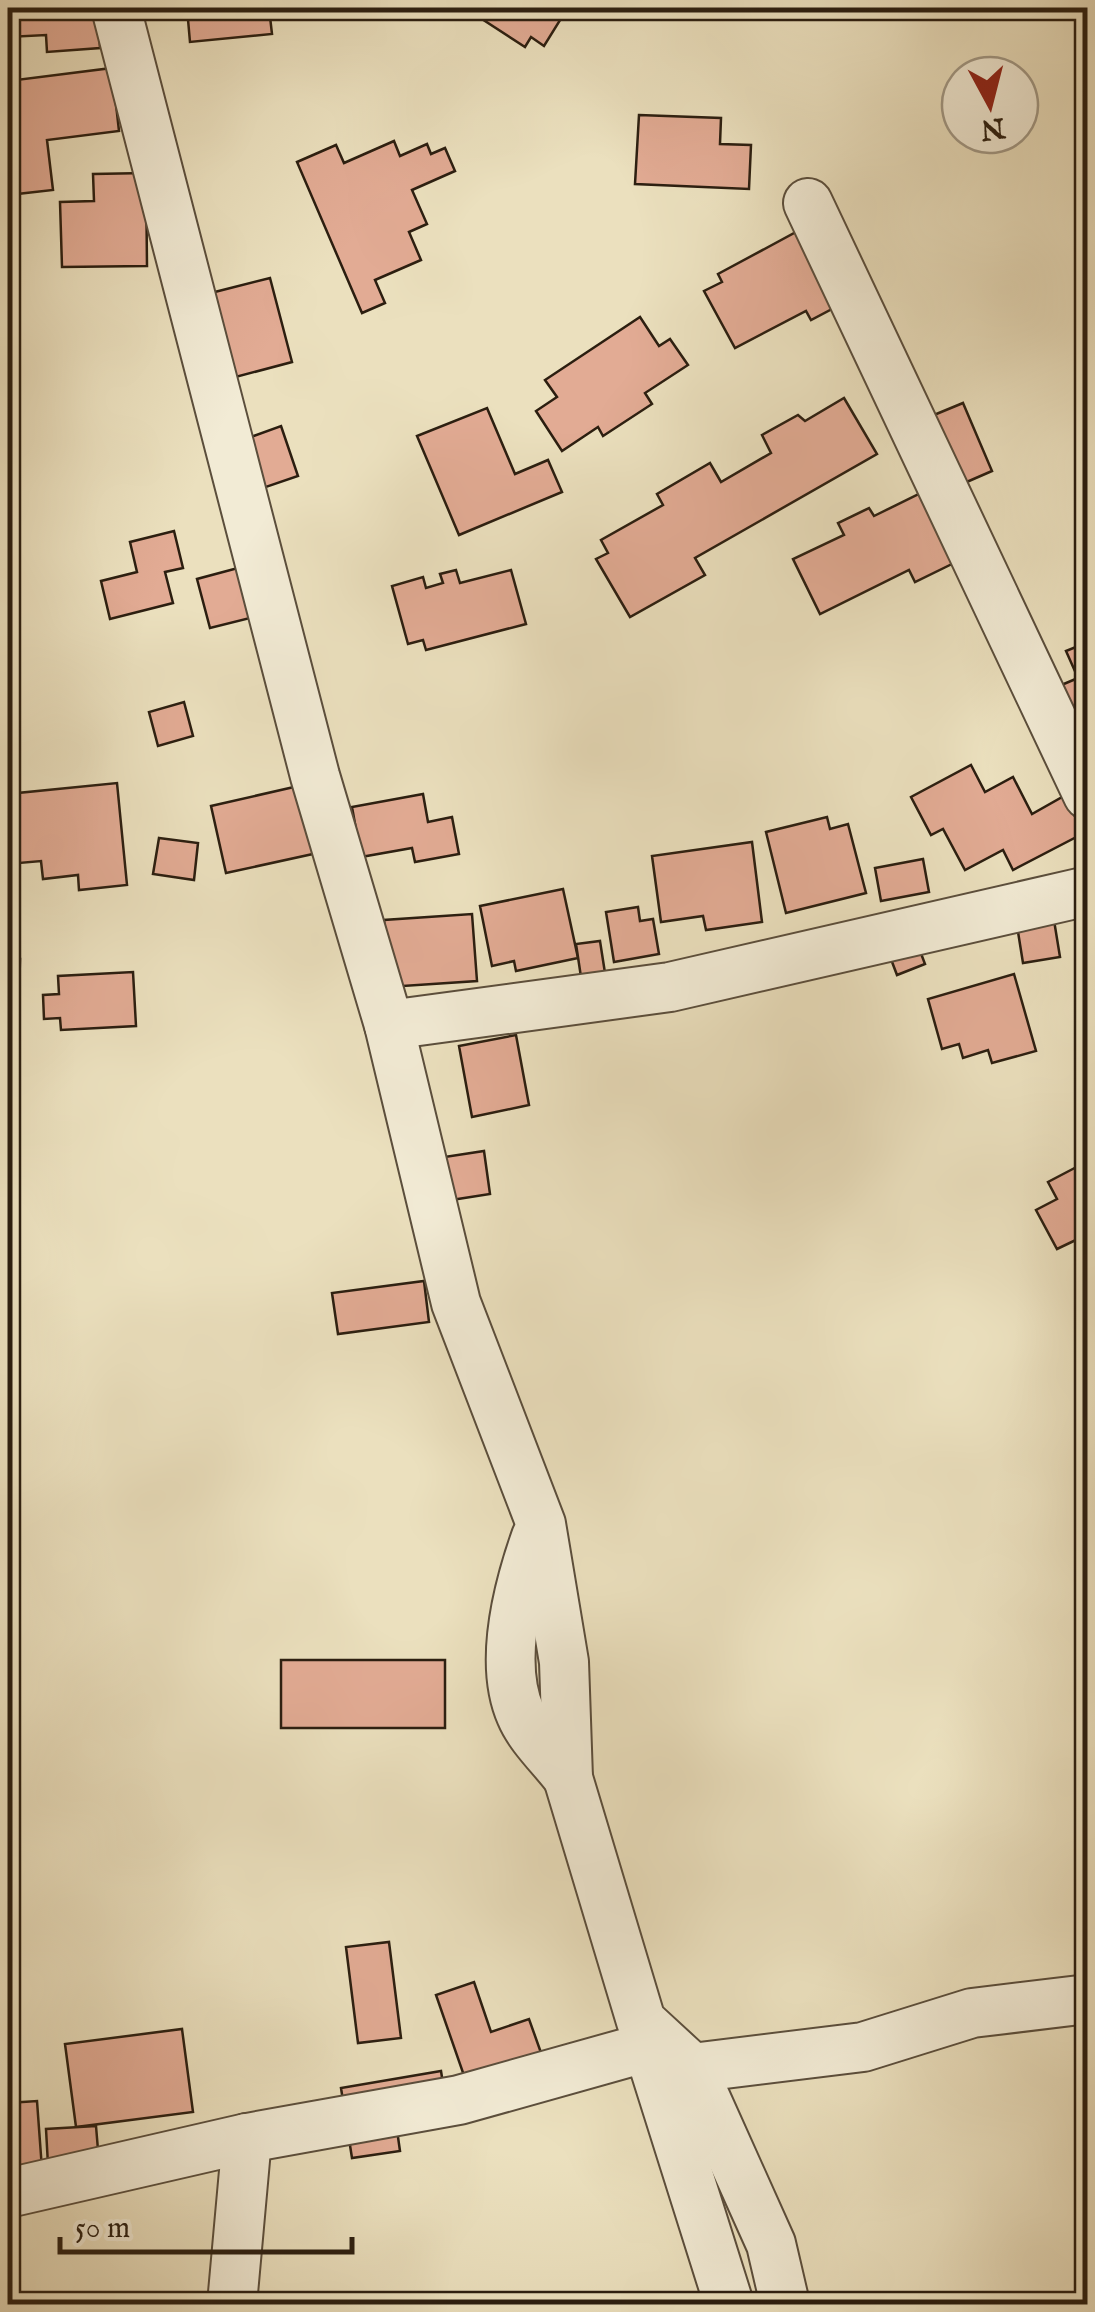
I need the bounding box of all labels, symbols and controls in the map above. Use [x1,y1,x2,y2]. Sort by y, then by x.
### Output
north arrow [940,55,1040,155]
text: N [979,108,1008,146]
scale bar [60,2192,352,2254]
text: 50 m [75,2210,130,2248]

